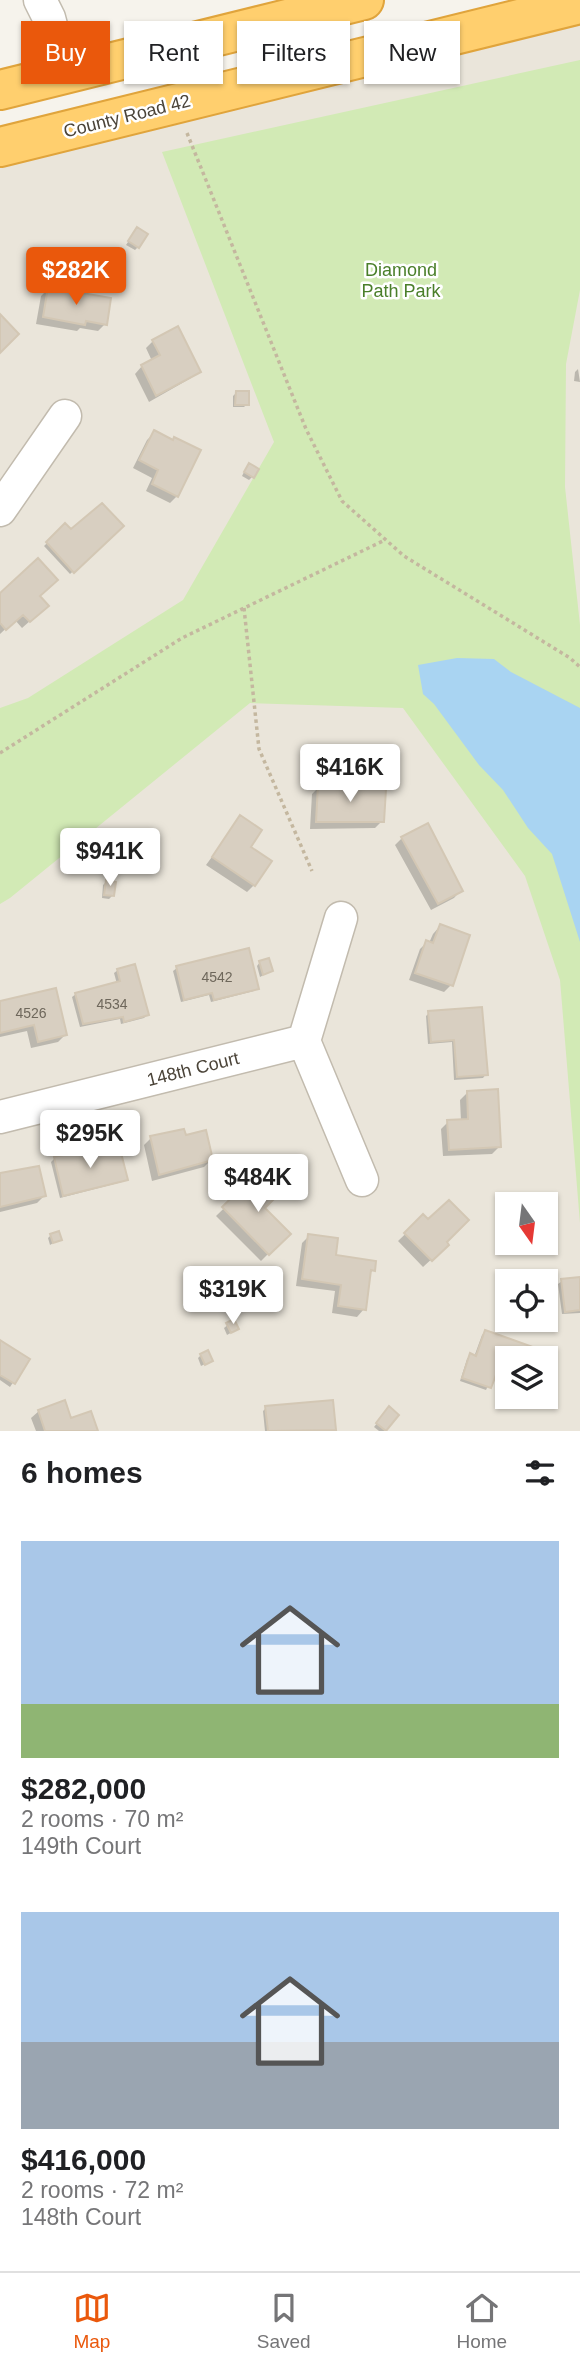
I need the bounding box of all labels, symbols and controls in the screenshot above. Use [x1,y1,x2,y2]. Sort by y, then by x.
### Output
chip: Buy [21,21,110,84]
chip: Rent [124,21,223,84]
chip: Filters [237,21,350,84]
chip: New [364,21,460,84]
street label: County Road 42 [61,91,193,141]
pin: $282K [27,247,125,307]
text: $282K [42,257,110,283]
park label: Diamond Path Park [361,260,442,301]
pin: $416K [301,744,399,804]
text: $416K [316,754,384,780]
pin: $941K [61,828,159,888]
text: $941K [76,838,144,864]
house number: 4542 [201,969,233,985]
house number: 4534 [96,996,128,1012]
house number: 4526 [15,1005,47,1021]
street label: 148th Court [145,1048,241,1090]
pin: $295K [41,1110,139,1170]
text: $295K [56,1120,124,1146]
pin: $484K [209,1154,307,1214]
text: $484K [224,1164,292,1190]
north arrow [495,1192,558,1255]
map controls [495,1192,558,1409]
pin: $319K [184,1266,282,1326]
button: locate [495,1269,558,1332]
text: $319K [199,1276,267,1302]
button: layers [495,1346,558,1409]
icon: filters [521,1454,559,1492]
text: 6 homes [21,1456,143,1489]
icon: home [227,1587,353,1713]
text: $282,000 [21,1772,146,1805]
text: 2 rooms · 70 m² [21,1806,183,1832]
text: 149th Court [21,1833,141,1859]
icon: home [227,1958,353,2084]
text: $416,000 [21,2143,146,2176]
text: 2 rooms · 72 m² [21,2177,183,2203]
text: 148th Court [21,2204,141,2230]
tab: Map [73,2289,111,2353]
tab: Saved [257,2289,311,2353]
tab: Home [456,2289,507,2353]

